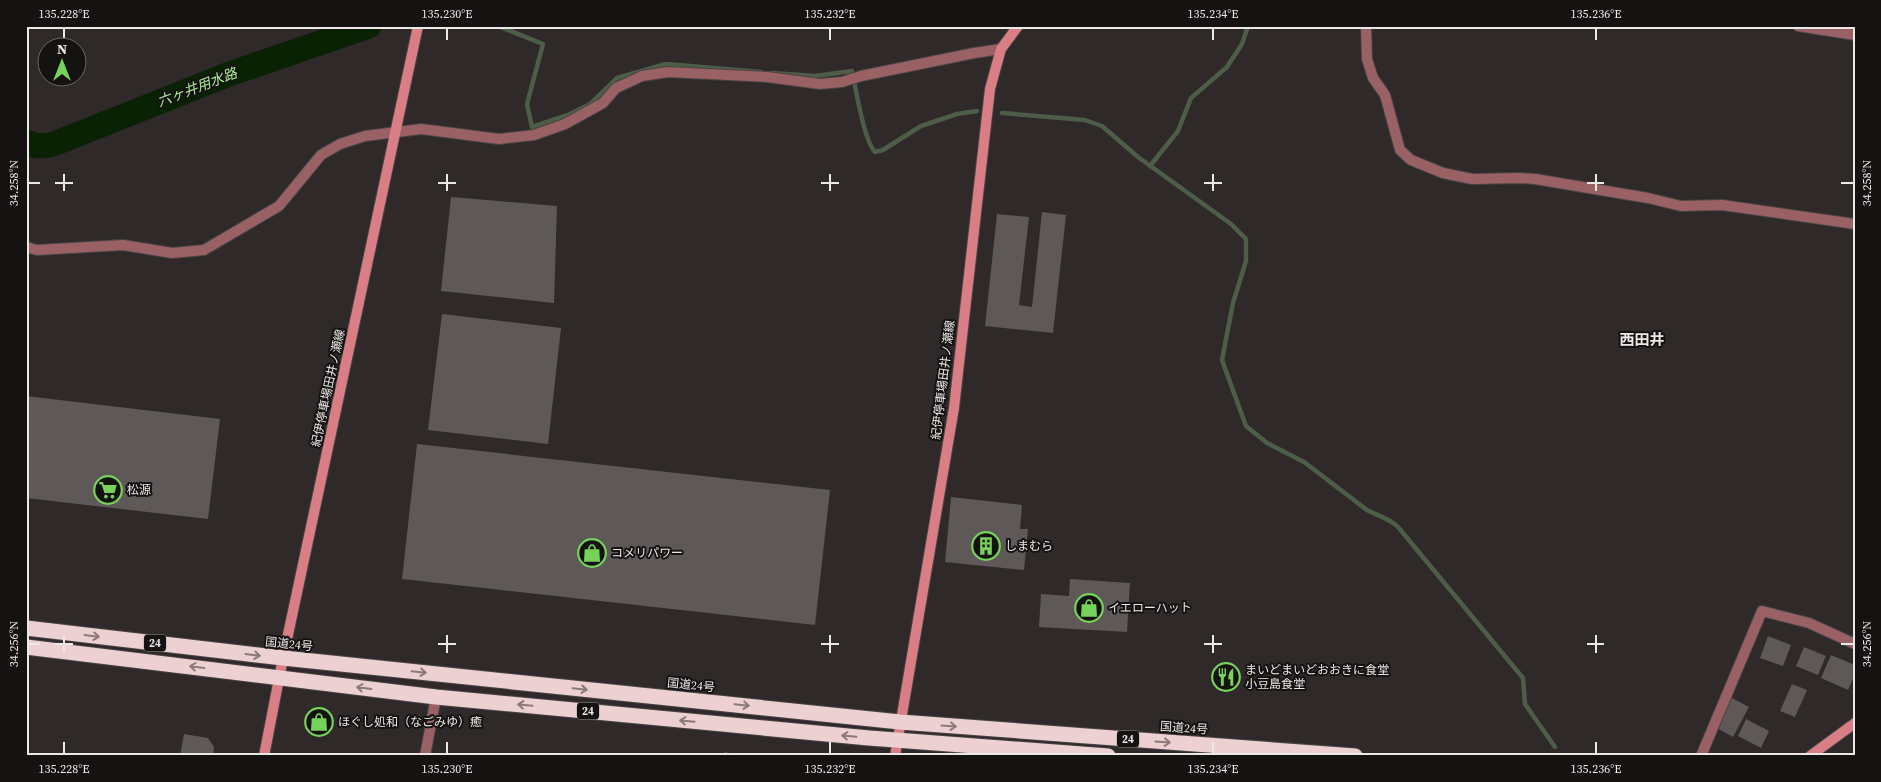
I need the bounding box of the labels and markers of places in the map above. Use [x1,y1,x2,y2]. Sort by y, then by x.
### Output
supermarket icon: 松源 [93,475,123,505]
place label: 松源 [127,482,151,498]
building icon: しまむら [971,531,1001,561]
shop icon: コメリパワー [577,538,607,568]
place label: しまむら [1005,538,1053,554]
place label: コメリパワー [611,545,683,561]
shop icon: イエローハット [1074,593,1104,623]
place label: イエローハット [1108,600,1192,616]
restaurant icon: まいどまいどおおきに食堂 小豆島食堂 [1211,662,1241,692]
place label: まいどまいどおおきに食堂 小豆島食堂 [1245,662,1389,692]
shop icon: ほぐし処和（なごみゆ）癒 [304,707,334,737]
place label: ほぐし処和（なごみゆ）癒 [338,714,482,730]

